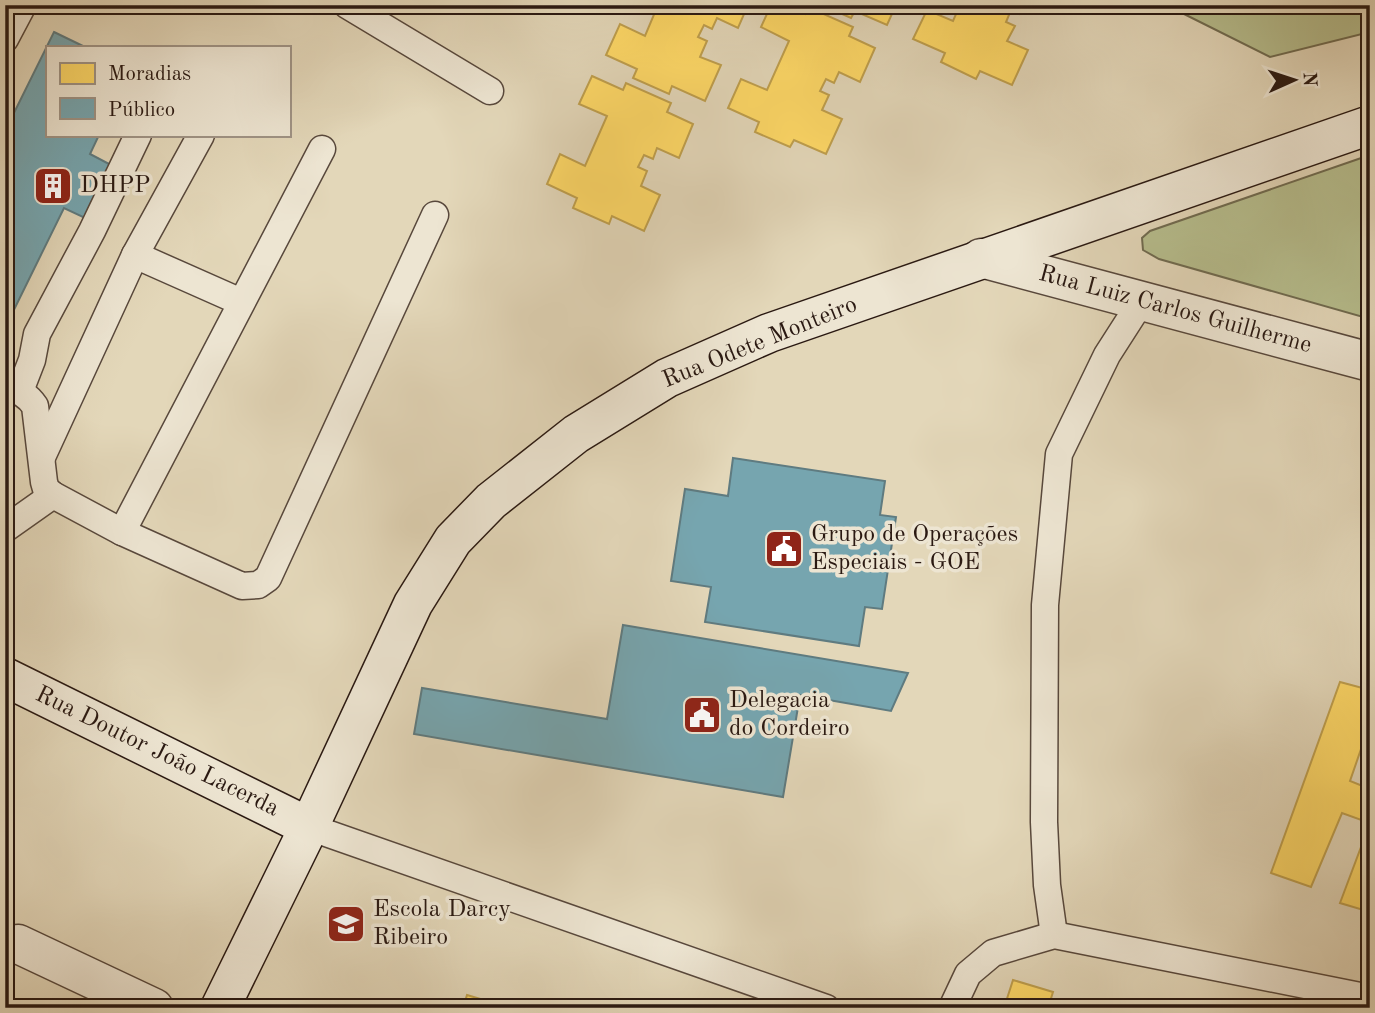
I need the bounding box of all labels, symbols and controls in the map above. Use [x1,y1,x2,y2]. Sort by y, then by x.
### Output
legend [46,46,290,136]
north arrow [1260,46,1330,116]
text: Moradias [108,64,191,85]
text: N [1299,71,1318,87]
text: Público [108,100,175,121]
building icon: DHPP [32,165,74,207]
place label: DHPP [80,174,150,198]
street label: Rua Luiz Carlos Guilherme [1036,262,1314,358]
street label: Rua Odete Monteiro [659,293,861,393]
place label: Grupo de Operações Especiais - GOE [811,523,1018,575]
public building icon: Grupo de Operações Especiais - GOE [763,528,805,570]
street label: Rua Doutor João Lacerda [31,682,283,822]
place label: Delegacia do Cordeiro [729,689,850,741]
public building icon: Delegacia do Cordeiro [681,694,723,736]
place label: Escola Darcy Ribeiro [373,898,511,950]
school or university icon: Escola Darcy Ribeiro [325,903,367,945]

